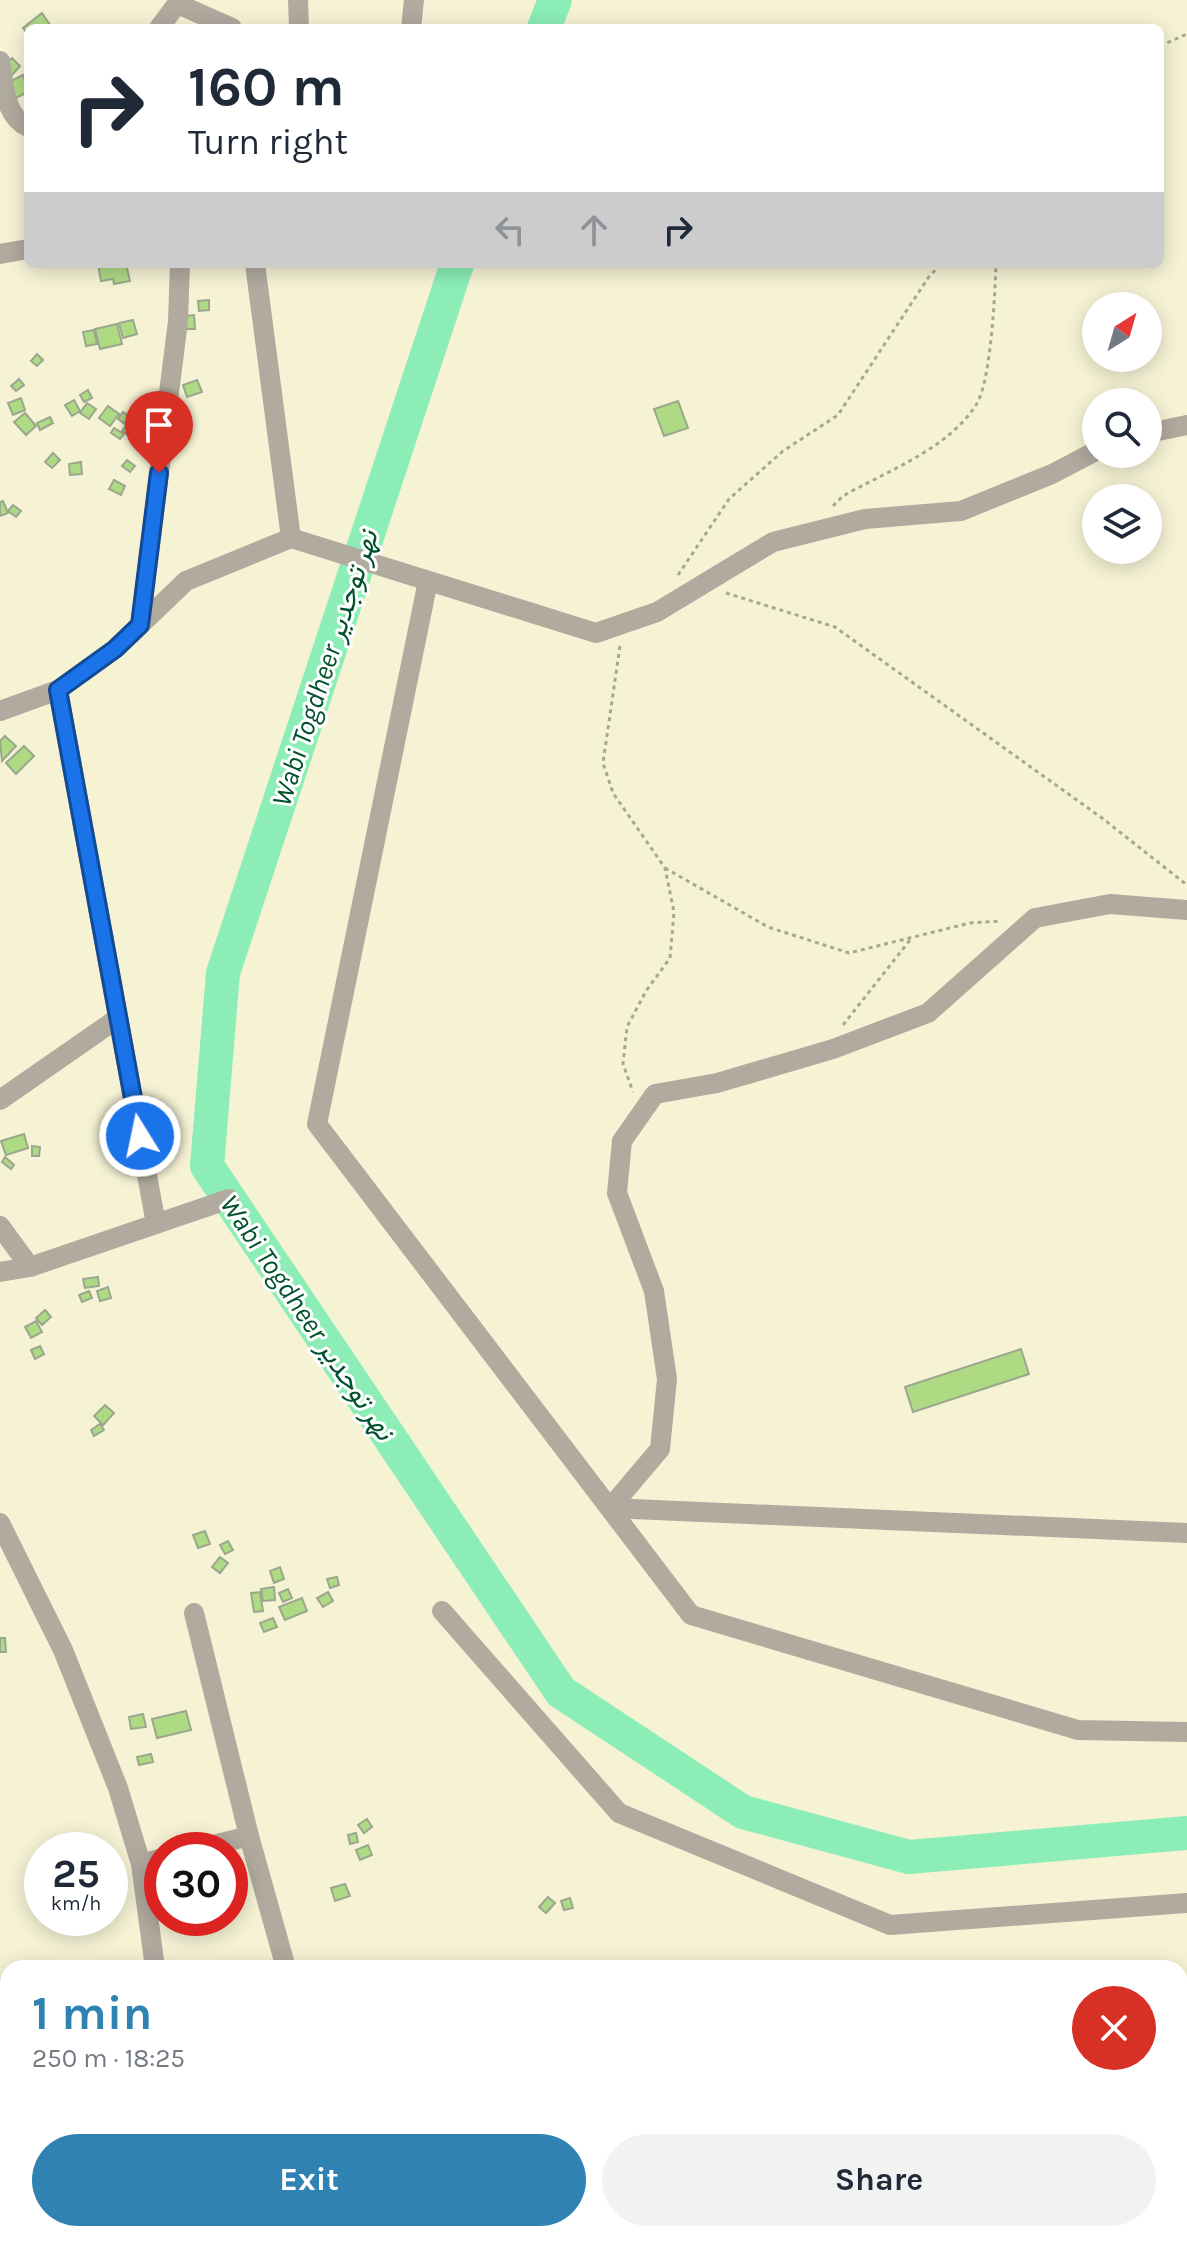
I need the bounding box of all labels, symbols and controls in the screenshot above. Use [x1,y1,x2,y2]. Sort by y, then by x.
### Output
text: 160 m [188,54,345,119]
icon: right [56,56,160,160]
text: Turn right [188,121,348,163]
icon: left [488,208,532,252]
icon: ahead [572,208,616,252]
icon: right [656,208,700,252]
north arrow [1082,292,1162,372]
map controls [1082,292,1162,564]
button: search [1082,388,1162,468]
pin [125,391,193,473]
icon: arrive [137,403,181,447]
button: layers [1082,484,1162,564]
water label: Wabi Togdheer نهر توجدير [264,524,386,811]
position arrow [98,1094,182,1178]
water label: Wabi Togdheer نهر توجدير [212,1189,403,1448]
speed limit sign: 30 [144,1832,248,1936]
text: 25 [52,1850,100,1897]
text: km/h [51,1892,101,1915]
text: 1 min [32,1985,152,2041]
button: close [1072,1986,1156,2070]
text: 250 m · 18:25 [32,2043,185,2074]
button: Exit [32,2134,586,2226]
button: Share [602,2134,1156,2226]

